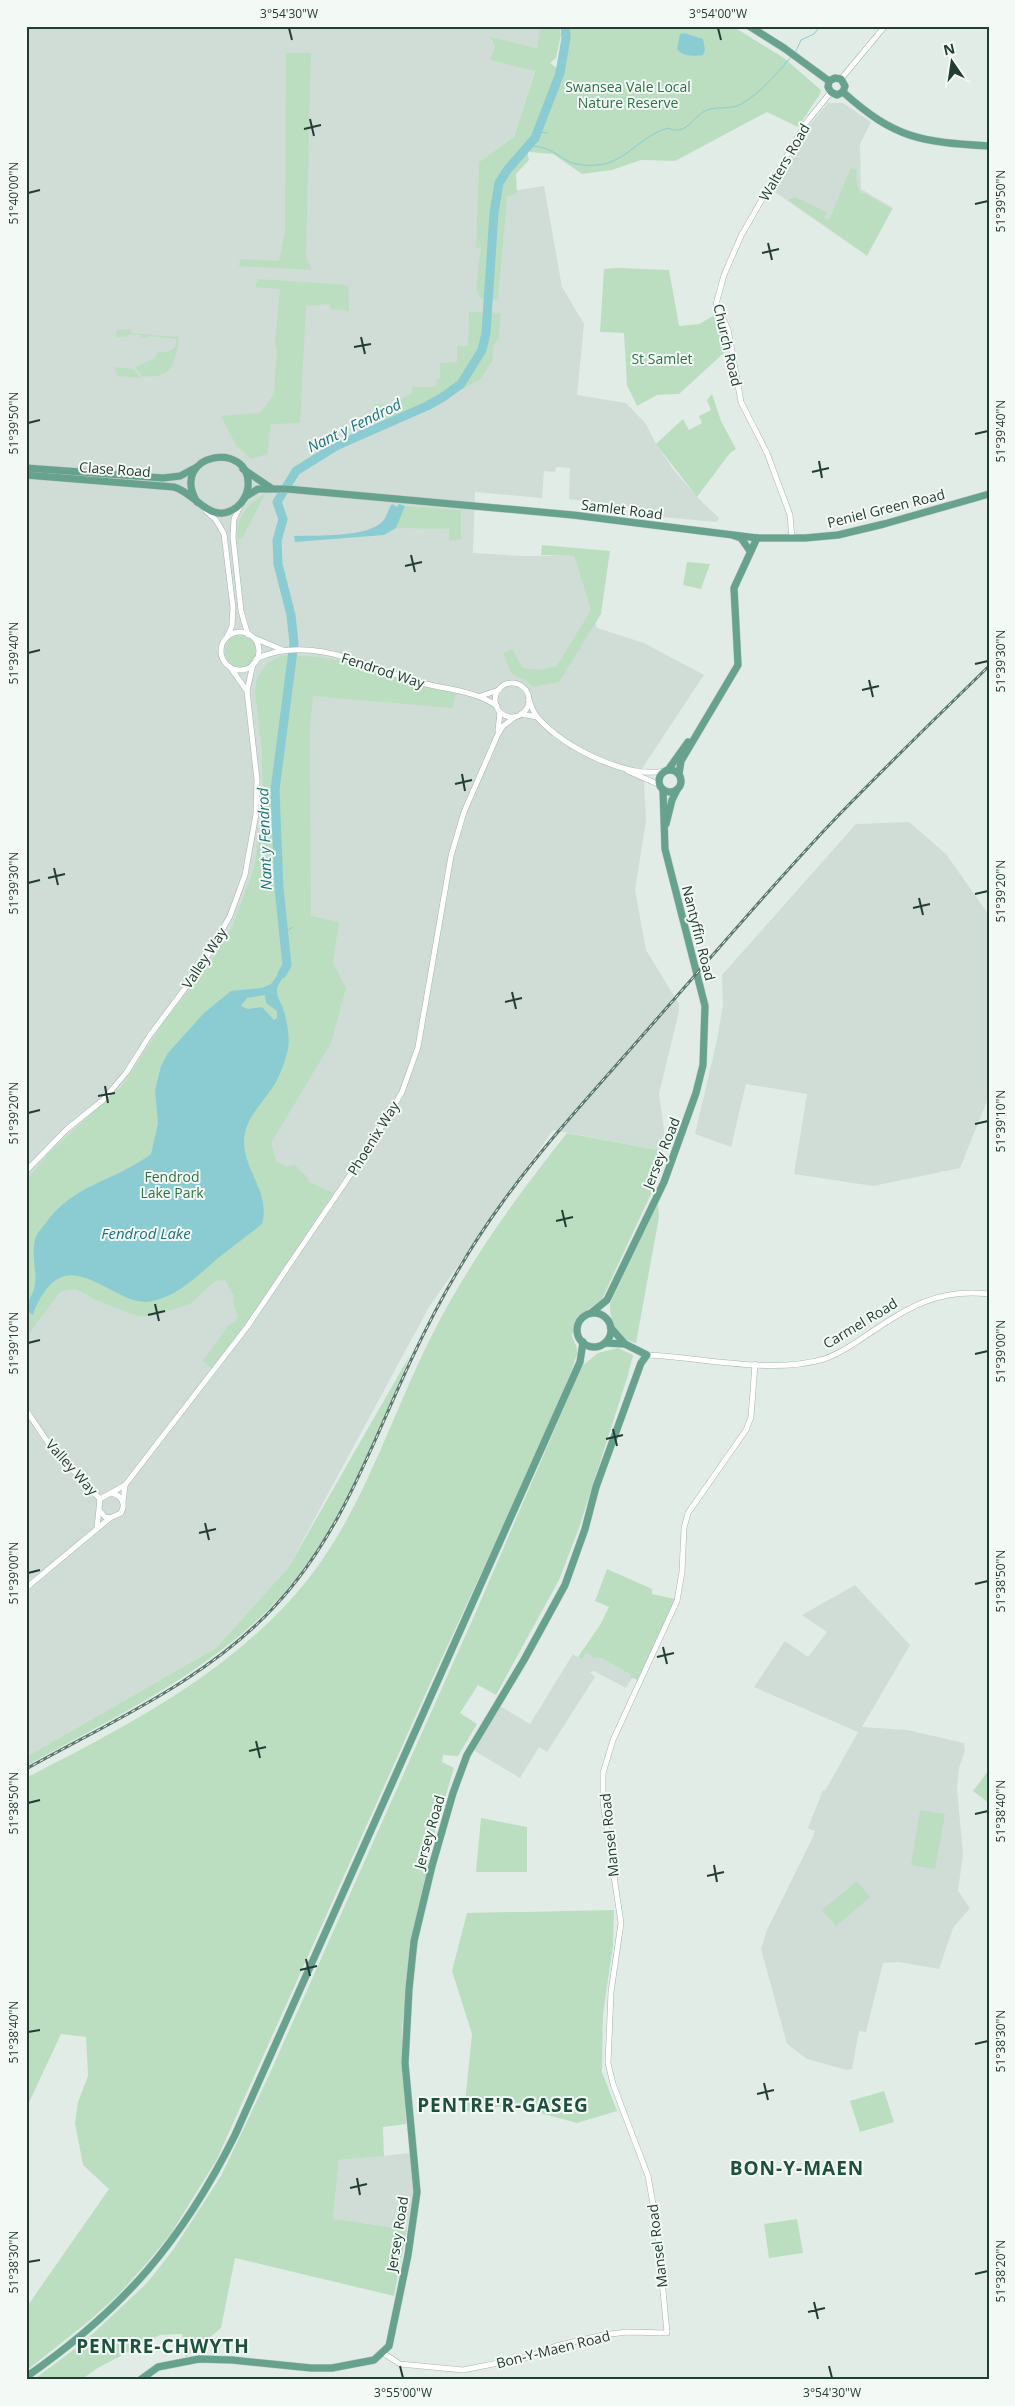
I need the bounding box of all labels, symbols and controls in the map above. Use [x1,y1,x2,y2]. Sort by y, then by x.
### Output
text: 3°54'30"W [260,5,318,22]
text: 3°54'00"W [689,5,747,22]
north arrow [928,38,978,88]
text: N [941,38,957,59]
park label: Swansea Vale Local Nature Reserve [565,77,691,112]
street label: Walters Road [754,120,814,204]
text: 51°40'00"N [5,162,22,224]
text: 51°39'50"N [992,170,1009,232]
street label: Church Road [709,302,747,388]
park label: St Samlet [631,349,693,368]
text: 51°39'50"N [5,392,22,454]
water label: Nant y Fendrod [304,393,405,456]
text: 51°39'40"N [992,400,1009,462]
street label: Clase Road [79,457,151,481]
street label: Peniel Green Road [825,484,947,532]
street label: Samlet Road [580,495,664,523]
text: 51°39'40"N [5,622,22,684]
text: 51°39'30"N [992,630,1009,692]
street label: Fendrod Way [339,648,428,693]
water label: Nant y Fendrod [252,787,276,890]
text: 51°39'30"N [5,852,22,914]
text: 51°39'20"N [992,860,1009,922]
street label: Nantyffin Road [678,883,720,983]
street label: Valley Way [177,923,231,992]
text: 51°39'20"N [5,1082,22,1144]
text: 51°39'10"N [992,1090,1009,1152]
street label: Phoenix Way [343,1096,404,1179]
street label: Jersey Road [637,1114,684,1194]
park label: Fendrod Lake Park [140,1167,204,1202]
water label: Fendrod Lake [101,1223,191,1243]
street label: Carmel Road [819,1293,901,1353]
text: 51°39'10"N [5,1312,22,1374]
text: 51°39'00"N [992,1320,1009,1382]
street label: Valley Way [42,1435,103,1500]
text: 51°39'00"N [5,1542,22,1604]
text: 51°38'50"N [992,1550,1009,1612]
text: 51°38'50"N [5,1772,22,1834]
text: 51°38'40"N [992,1780,1009,1842]
street label: Mansel Road [595,1792,623,1878]
street label: Jersey Road [409,1793,449,1873]
text: 51°38'40"N [5,2001,22,2063]
text: 51°38'30"N [992,2010,1009,2072]
district label: PENTRE'R-GASEG [417,2092,589,2118]
district label: BON-Y-MAEN [730,2155,864,2181]
street label: Jersey Road [381,2195,412,2275]
street label: Mansel Road [642,2203,672,2289]
text: 51°38'30"N [5,2231,22,2293]
text: 51°38'20"N [992,2240,1009,2302]
street label: Bon-Y-Maen Road [494,2326,612,2372]
district label: PENTRE-CHWYTH [76,2333,250,2359]
text: 3°55'00"W [374,2384,432,2401]
text: 3°54'30"W [803,2384,861,2401]

